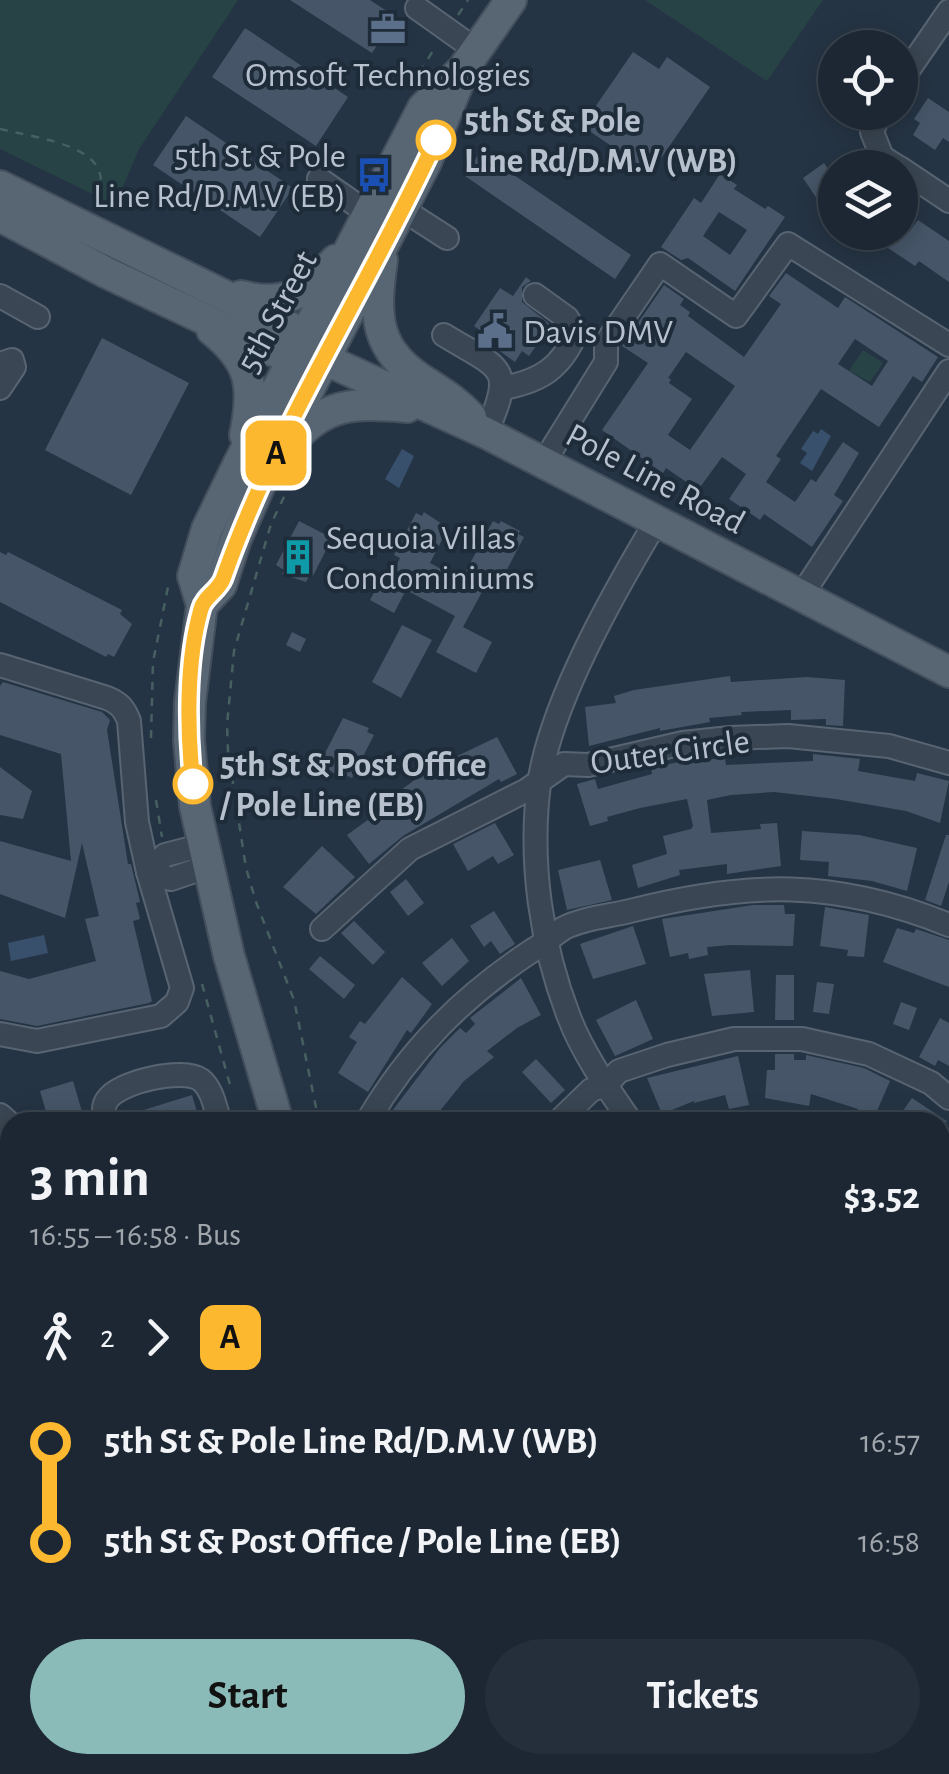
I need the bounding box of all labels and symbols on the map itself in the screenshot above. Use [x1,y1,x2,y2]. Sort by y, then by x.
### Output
office icon: Omsoft Technologies [369,10,407,48]
place label: Omsoft Technologies [245,58,531,93]
place label: 5th St & Pole Line Rd/D.M.V (WB) [464,104,738,179]
marker: 5th St & Pole Line Rd/D.M.V (WB) [417,121,455,159]
place label: 5th St & Pole Line Rd/D.M.V (EB) [93,139,346,214]
bus stop icon: 5th St & Pole Line Rd/D.M.V (EB) [355,156,393,194]
street label: 5th Street [231,245,324,378]
public building icon: Davis DMV [476,312,514,350]
place label: Davis DMV [523,315,673,350]
street label: Pole Line Road [560,418,751,541]
line badge: A [244,420,308,486]
place label: Sequoia Villas Condominiums [326,521,535,596]
building icon: Sequoia Villas Condominiums [279,538,317,576]
street label: Outer Circle [588,724,752,781]
place label: 5th St & Post Office / Pole Line (EB) [219,748,487,823]
marker: 5th St & Post Office / Pole Line (EB) [174,765,212,803]

